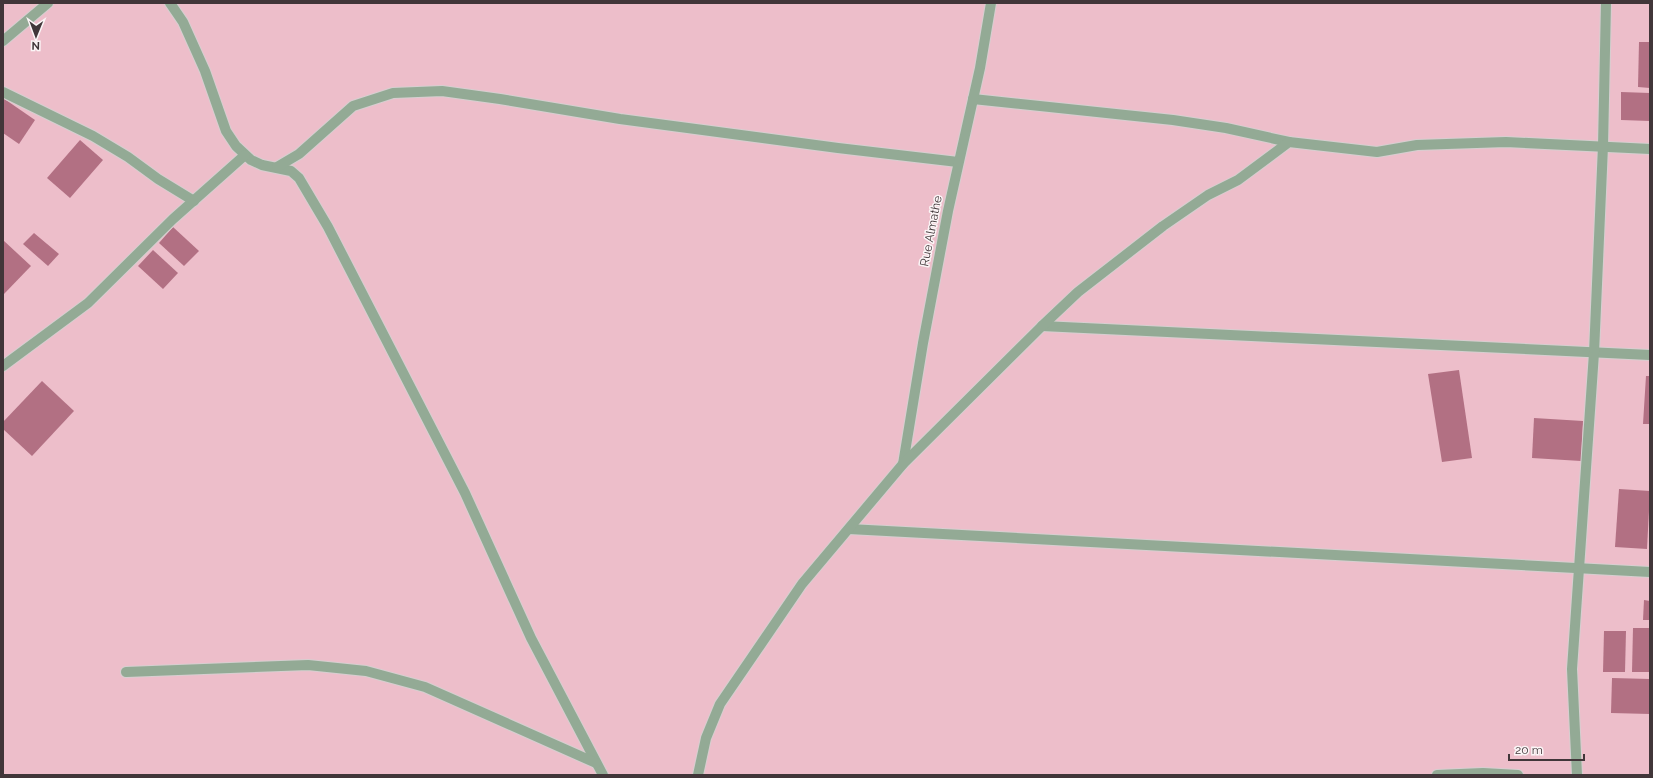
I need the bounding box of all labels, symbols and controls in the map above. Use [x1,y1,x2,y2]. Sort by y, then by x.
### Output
north arrow [16,16,56,56]
text: N [32,39,40,52]
street label: Rue Almathe [917,195,945,267]
scale bar [1509,736,1584,762]
text: 20 m [1515,743,1543,757]

